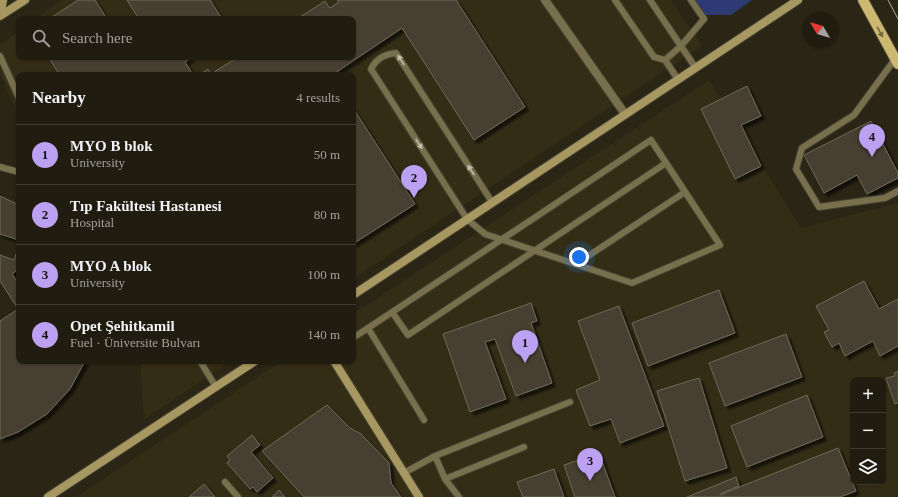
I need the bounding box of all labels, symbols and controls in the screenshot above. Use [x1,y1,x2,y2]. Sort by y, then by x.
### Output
north arrow [802,12,838,48]
search box [16,16,356,60]
one-way arrow [877,26,884,38]
icon: search [30,27,52,49]
text: Search here [62,30,132,46]
one-way arrow [397,55,405,65]
text: Nearby [32,88,86,107]
text: 4 results [296,90,340,105]
pin: 4 [859,124,885,157]
text: MYO B blok [70,138,153,154]
one-way arrow [415,139,423,149]
text: 1 [42,147,48,162]
text: 50 m [314,147,340,162]
text: University [70,155,125,170]
one-way arrow [468,164,475,175]
pin: 2 [401,165,427,198]
text: Tıp Fakültesi Hastanesi [70,198,222,214]
text: 2 [42,207,48,222]
text: 80 m [314,207,340,222]
text: Hospital [70,215,114,230]
your location [569,247,589,267]
text: MYO A blok [70,258,152,274]
text: 3 [42,267,48,282]
text: 100 m [307,267,340,282]
text: University [70,275,125,290]
text: Opet Şehitkamil [70,318,175,334]
text: 4 [42,327,48,342]
text: 140 m [307,327,340,342]
pin: 1 [512,330,538,363]
text: Fuel · Üniversite Bulvarı [70,335,200,350]
map controls [850,377,886,485]
button: + [850,377,886,413]
button: − [850,413,886,449]
pin: 3 [577,448,603,481]
button: layers [850,449,886,485]

